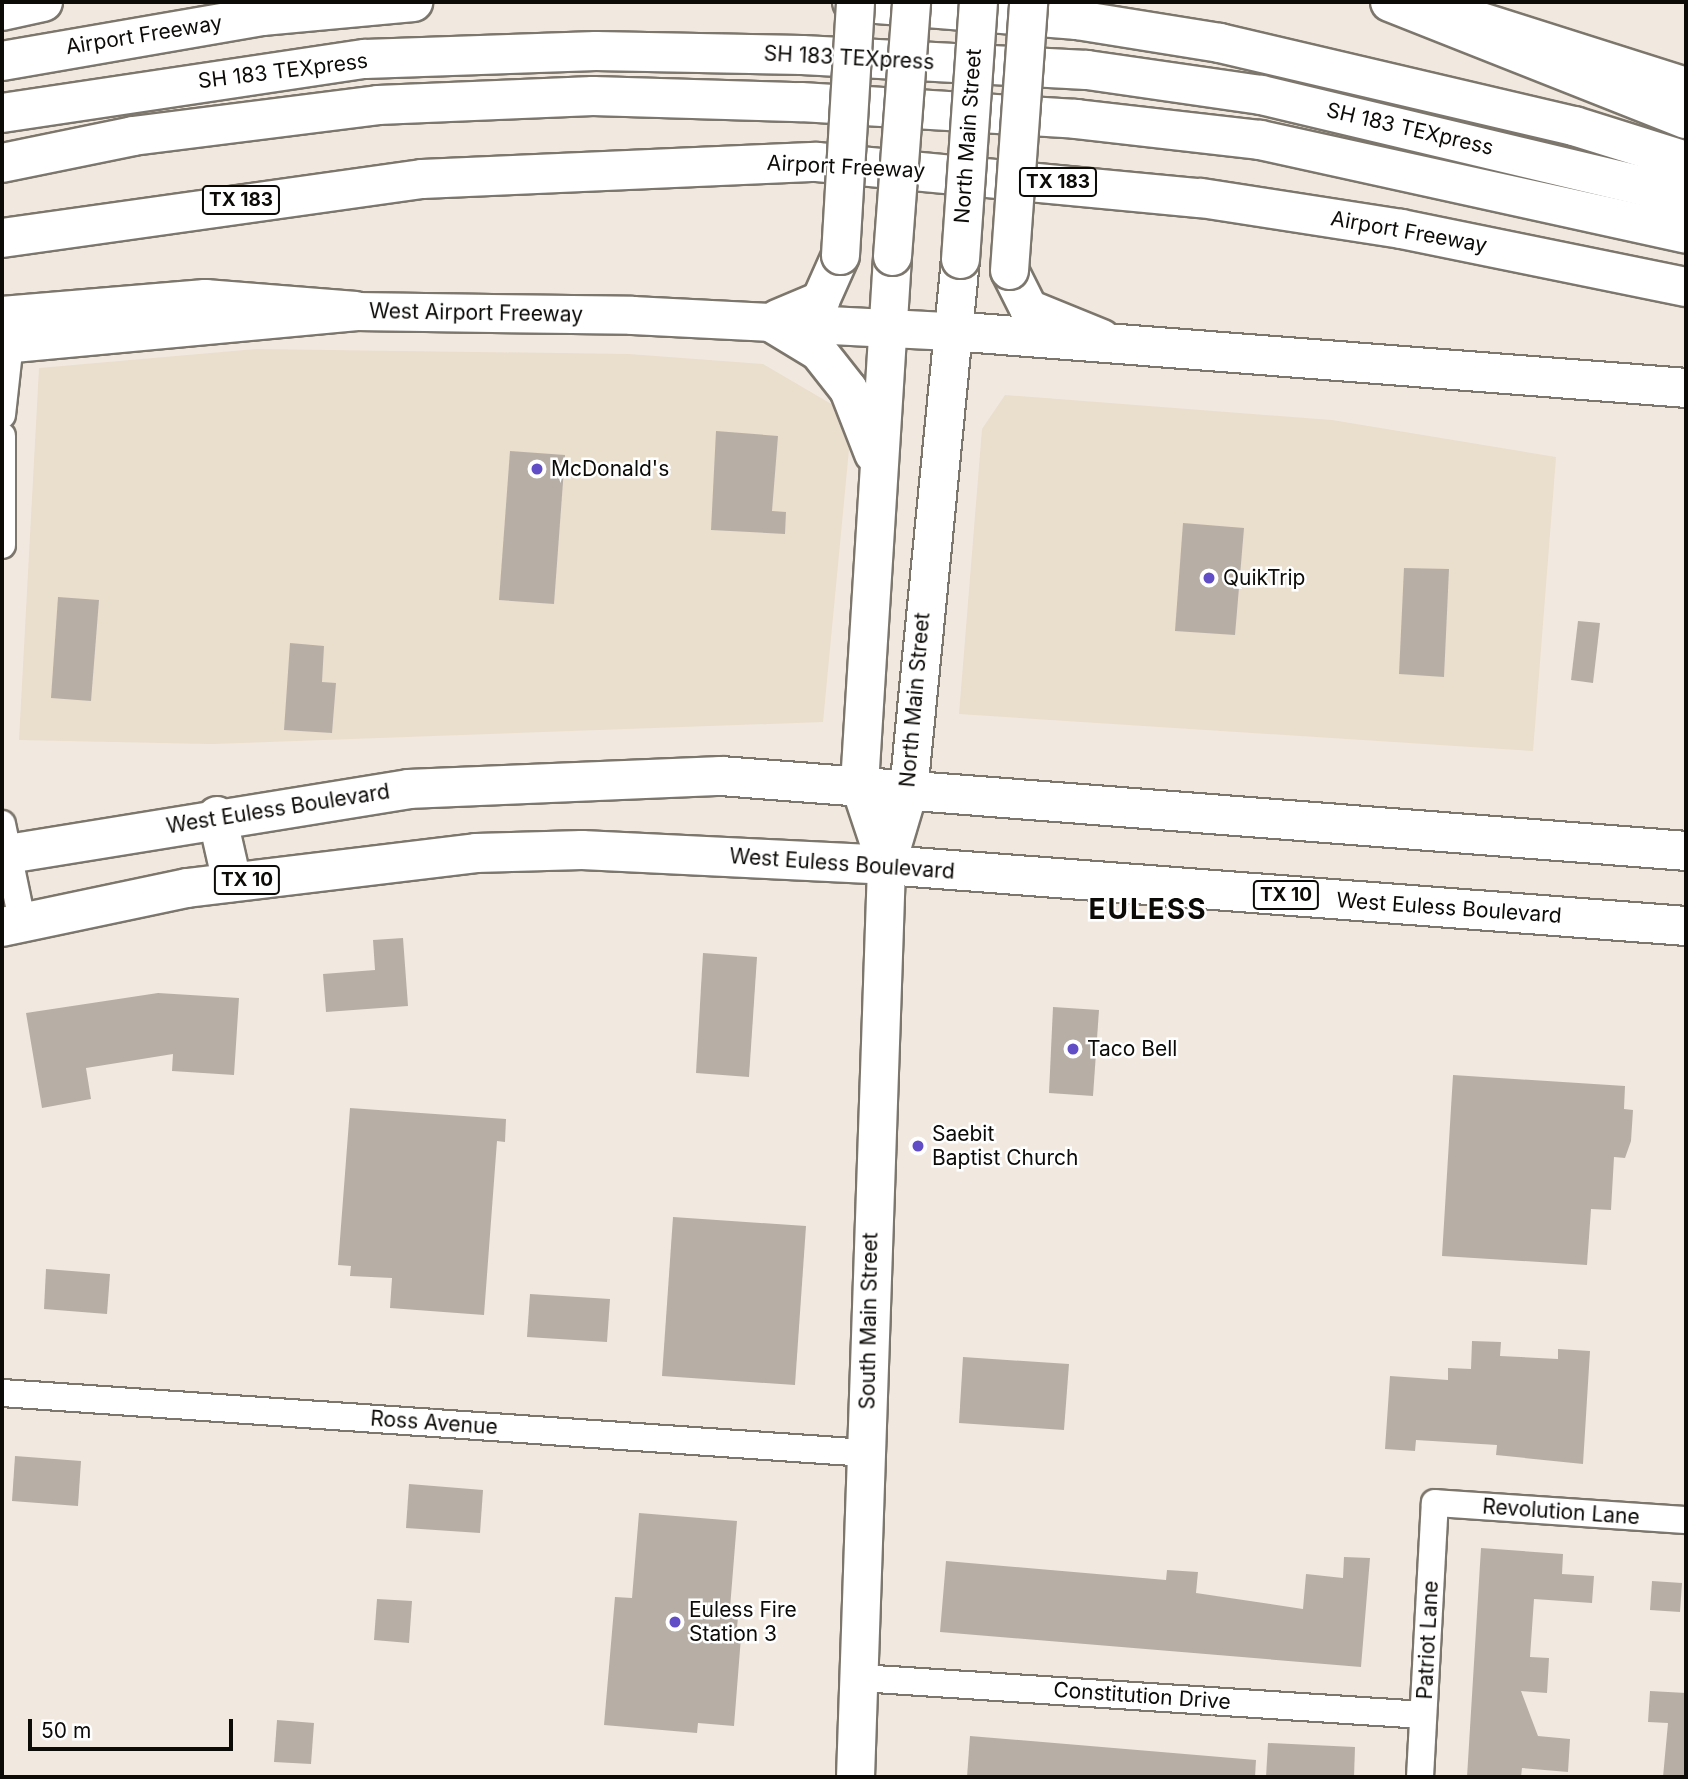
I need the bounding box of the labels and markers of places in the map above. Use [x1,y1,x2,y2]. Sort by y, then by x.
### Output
place label: McDonald's [551,456,669,482]
marker: McDonald's [529,461,545,477]
place label: QuikTrip [1223,565,1305,591]
marker: QuikTrip [1201,570,1217,586]
place label: Taco Bell [1087,1036,1177,1062]
marker: Taco Bell [1065,1041,1081,1057]
place label: Saebit Baptist Church [932,1121,1078,1171]
marker: Saebit Baptist Church [910,1138,926,1154]
place label: Euless Fire Station 3 [689,1597,797,1647]
marker: Euless Fire Station 3 [667,1614,683,1630]

